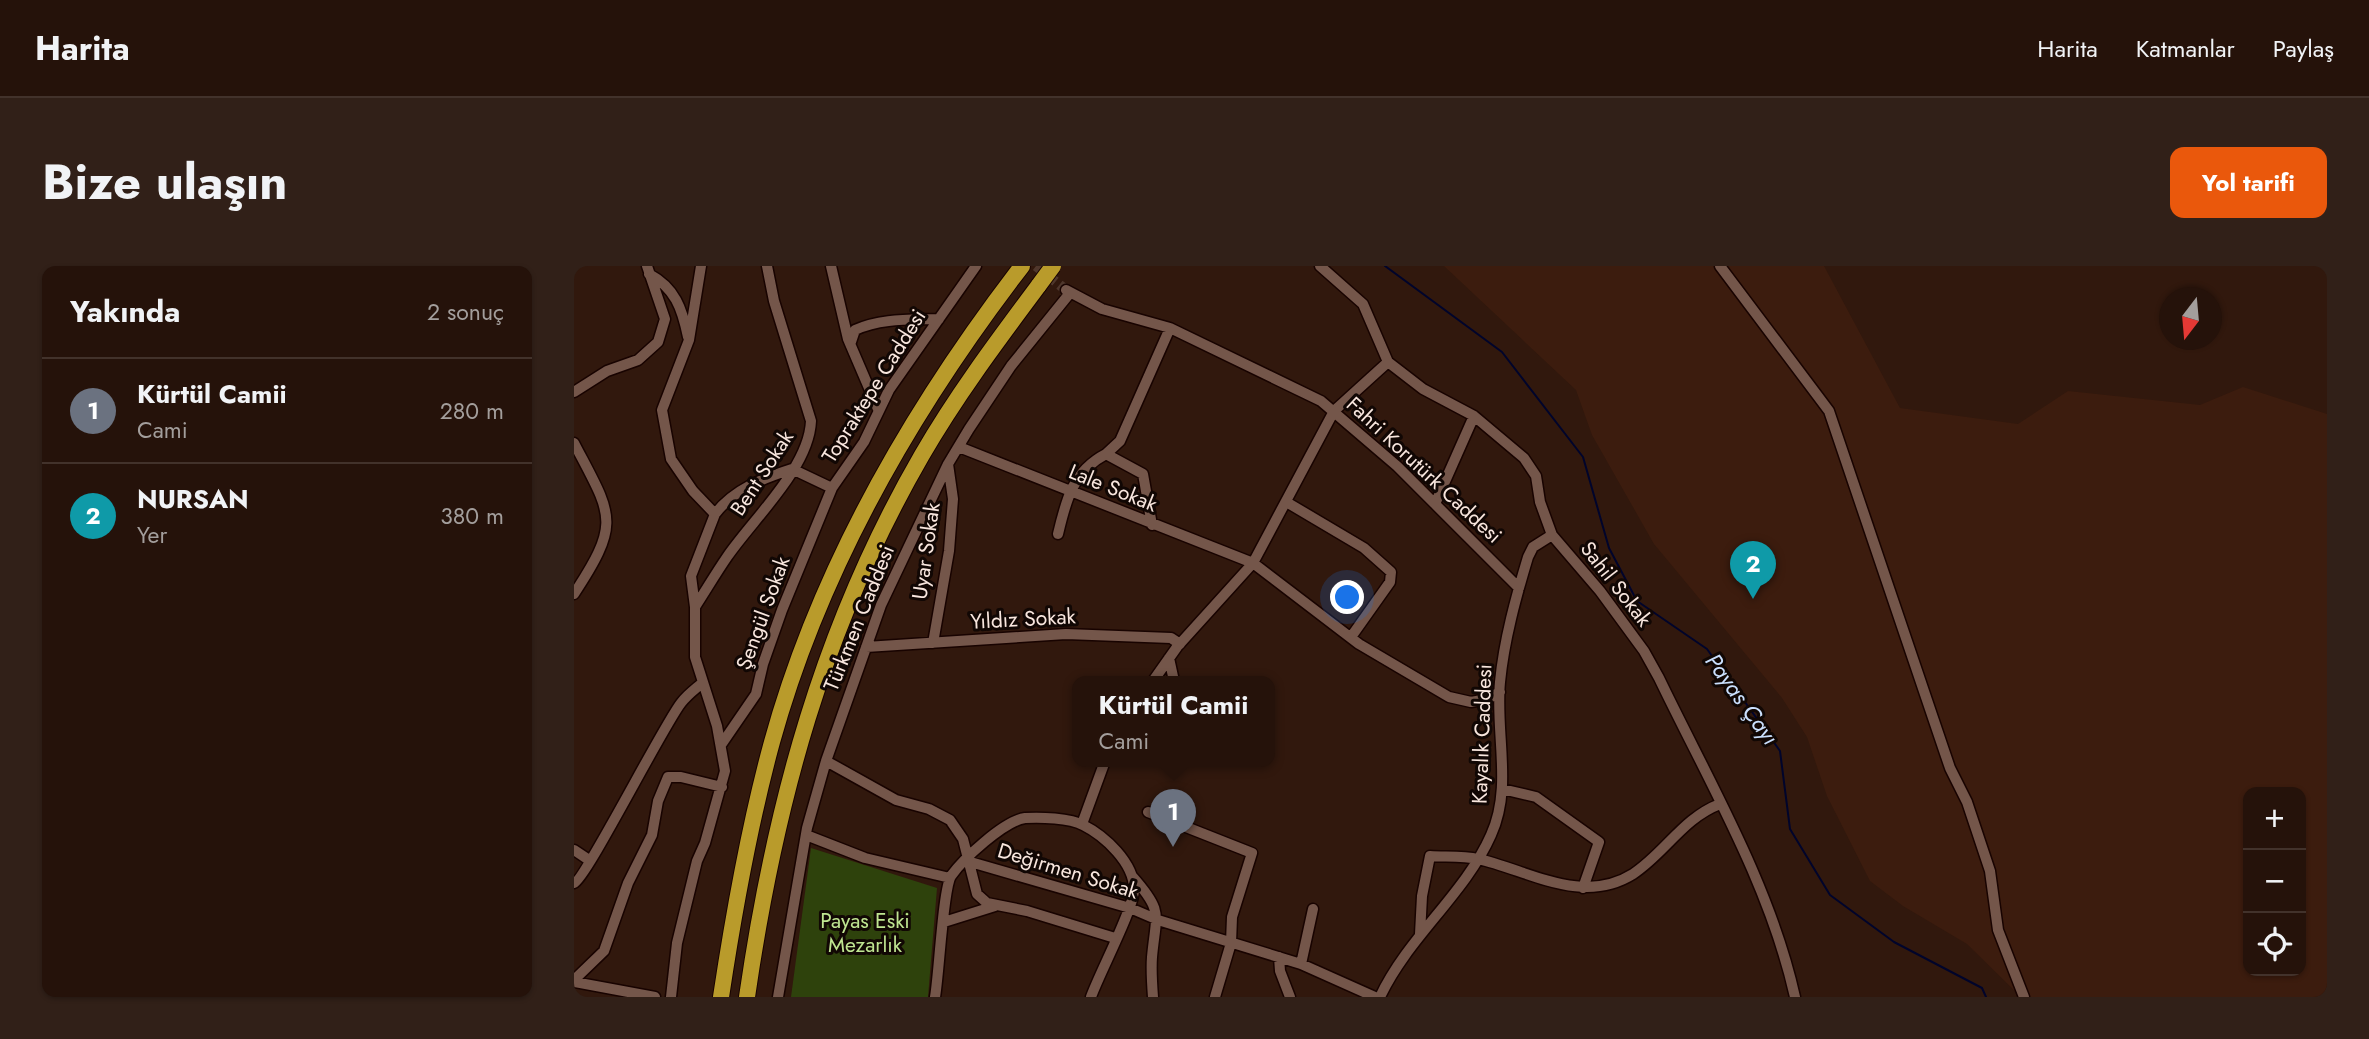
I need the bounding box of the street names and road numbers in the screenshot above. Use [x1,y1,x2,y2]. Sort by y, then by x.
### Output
street label: Topraktepe Caddesi [815,304,933,468]
street label: Fahri Korutürk Caddesi [1340,390,1508,550]
street label: Bent Sokak [723,424,801,522]
street label: Lale Sokak [1064,457,1162,520]
street label: Uyar Sokak [904,500,948,601]
street label: Sahil Sokak [1573,535,1659,634]
street label: Türkmen Caddesi [816,541,902,695]
street label: Şengül Sokak [729,551,798,674]
street label: Yıldız Sokak [970,601,1077,637]
street label: Kayalık Caddesi [1465,663,1499,805]
street label: Değirmen Sokak [994,835,1143,907]

